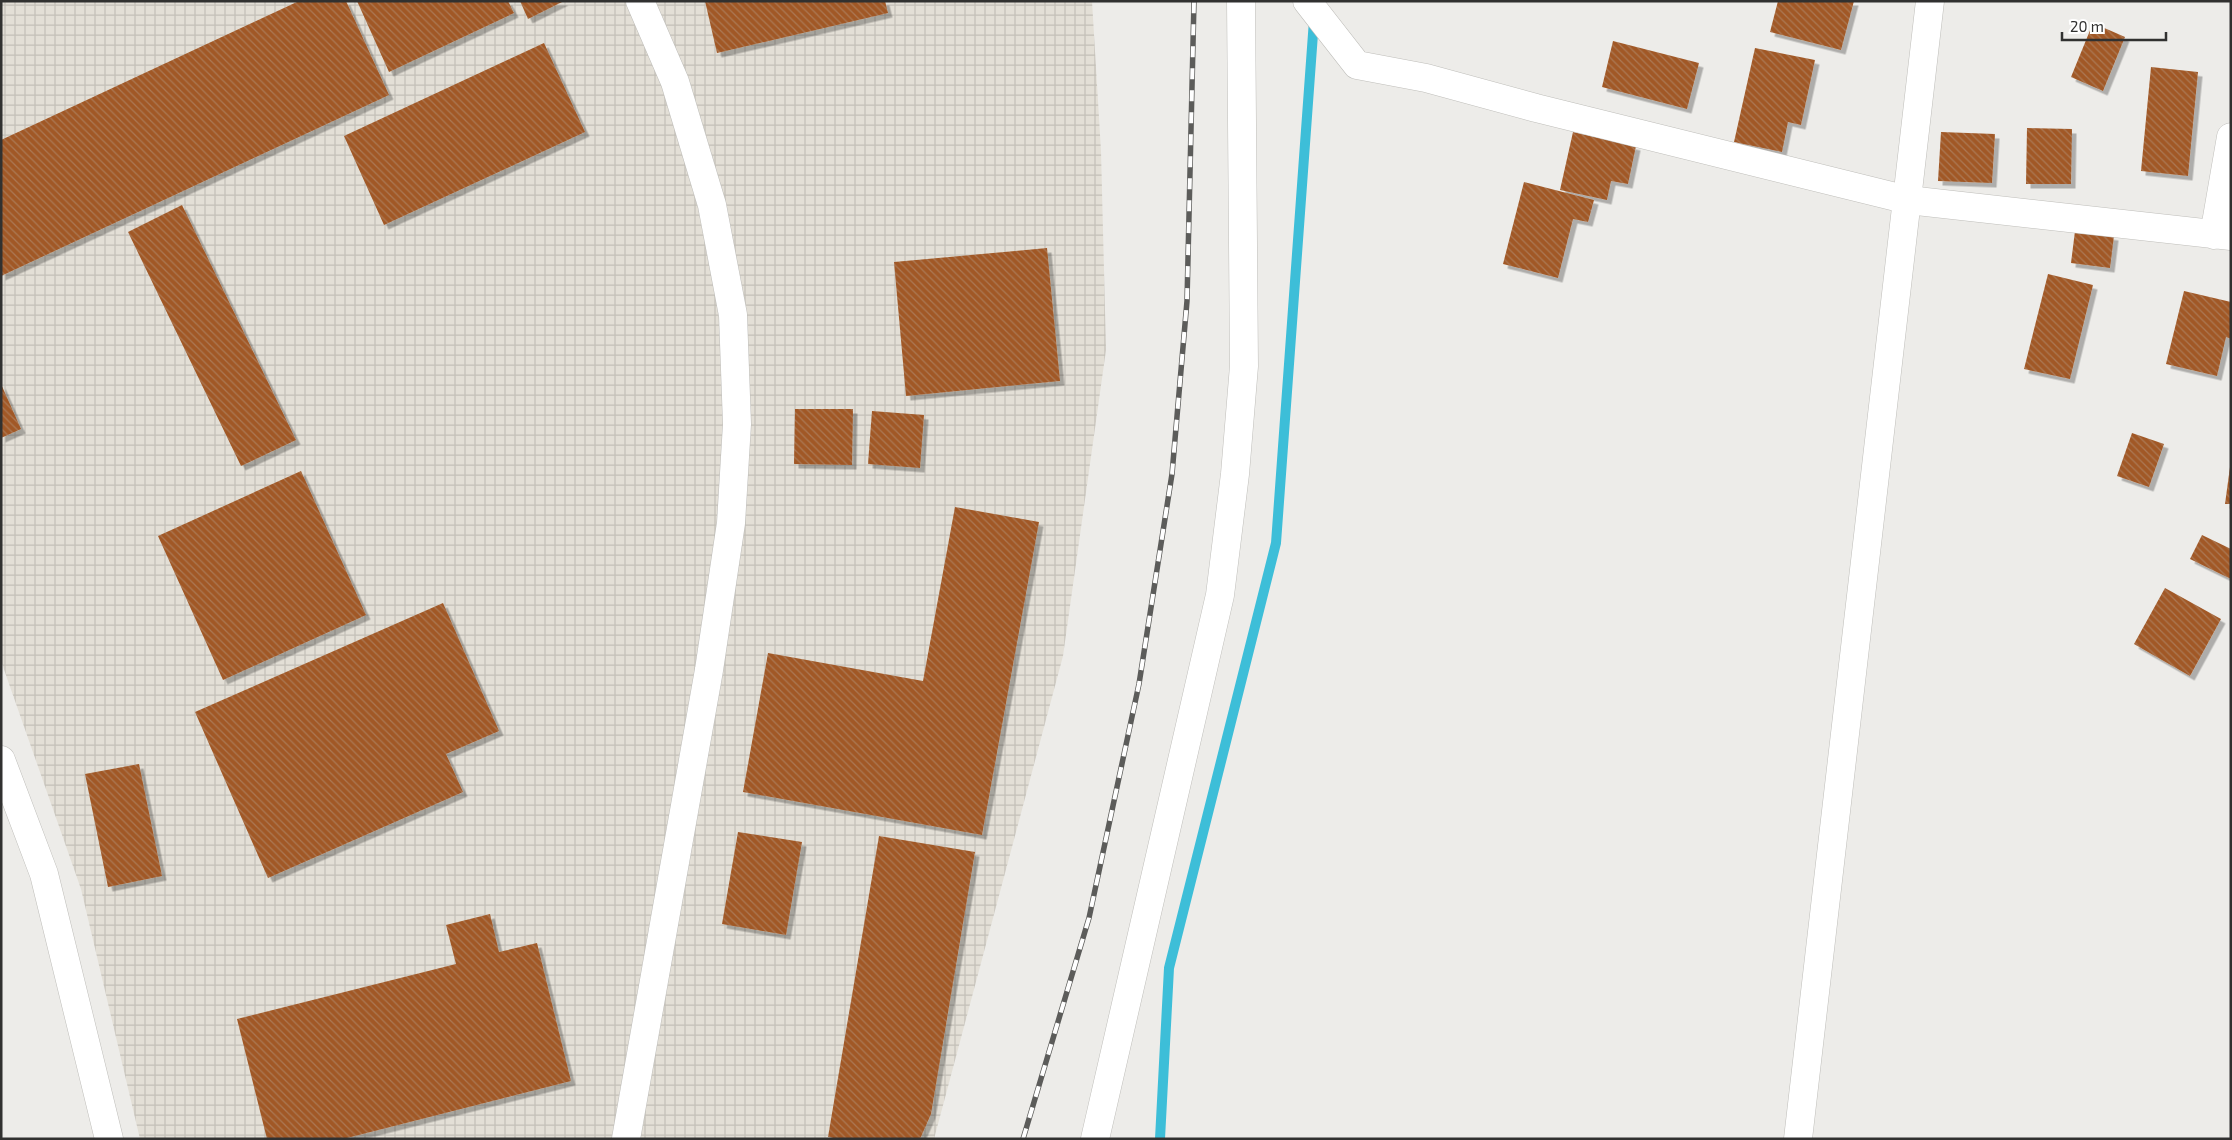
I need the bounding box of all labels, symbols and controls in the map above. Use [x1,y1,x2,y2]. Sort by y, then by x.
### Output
scale bar [2062,10,2166,42]
text: 20 m [2070,17,2104,35]

